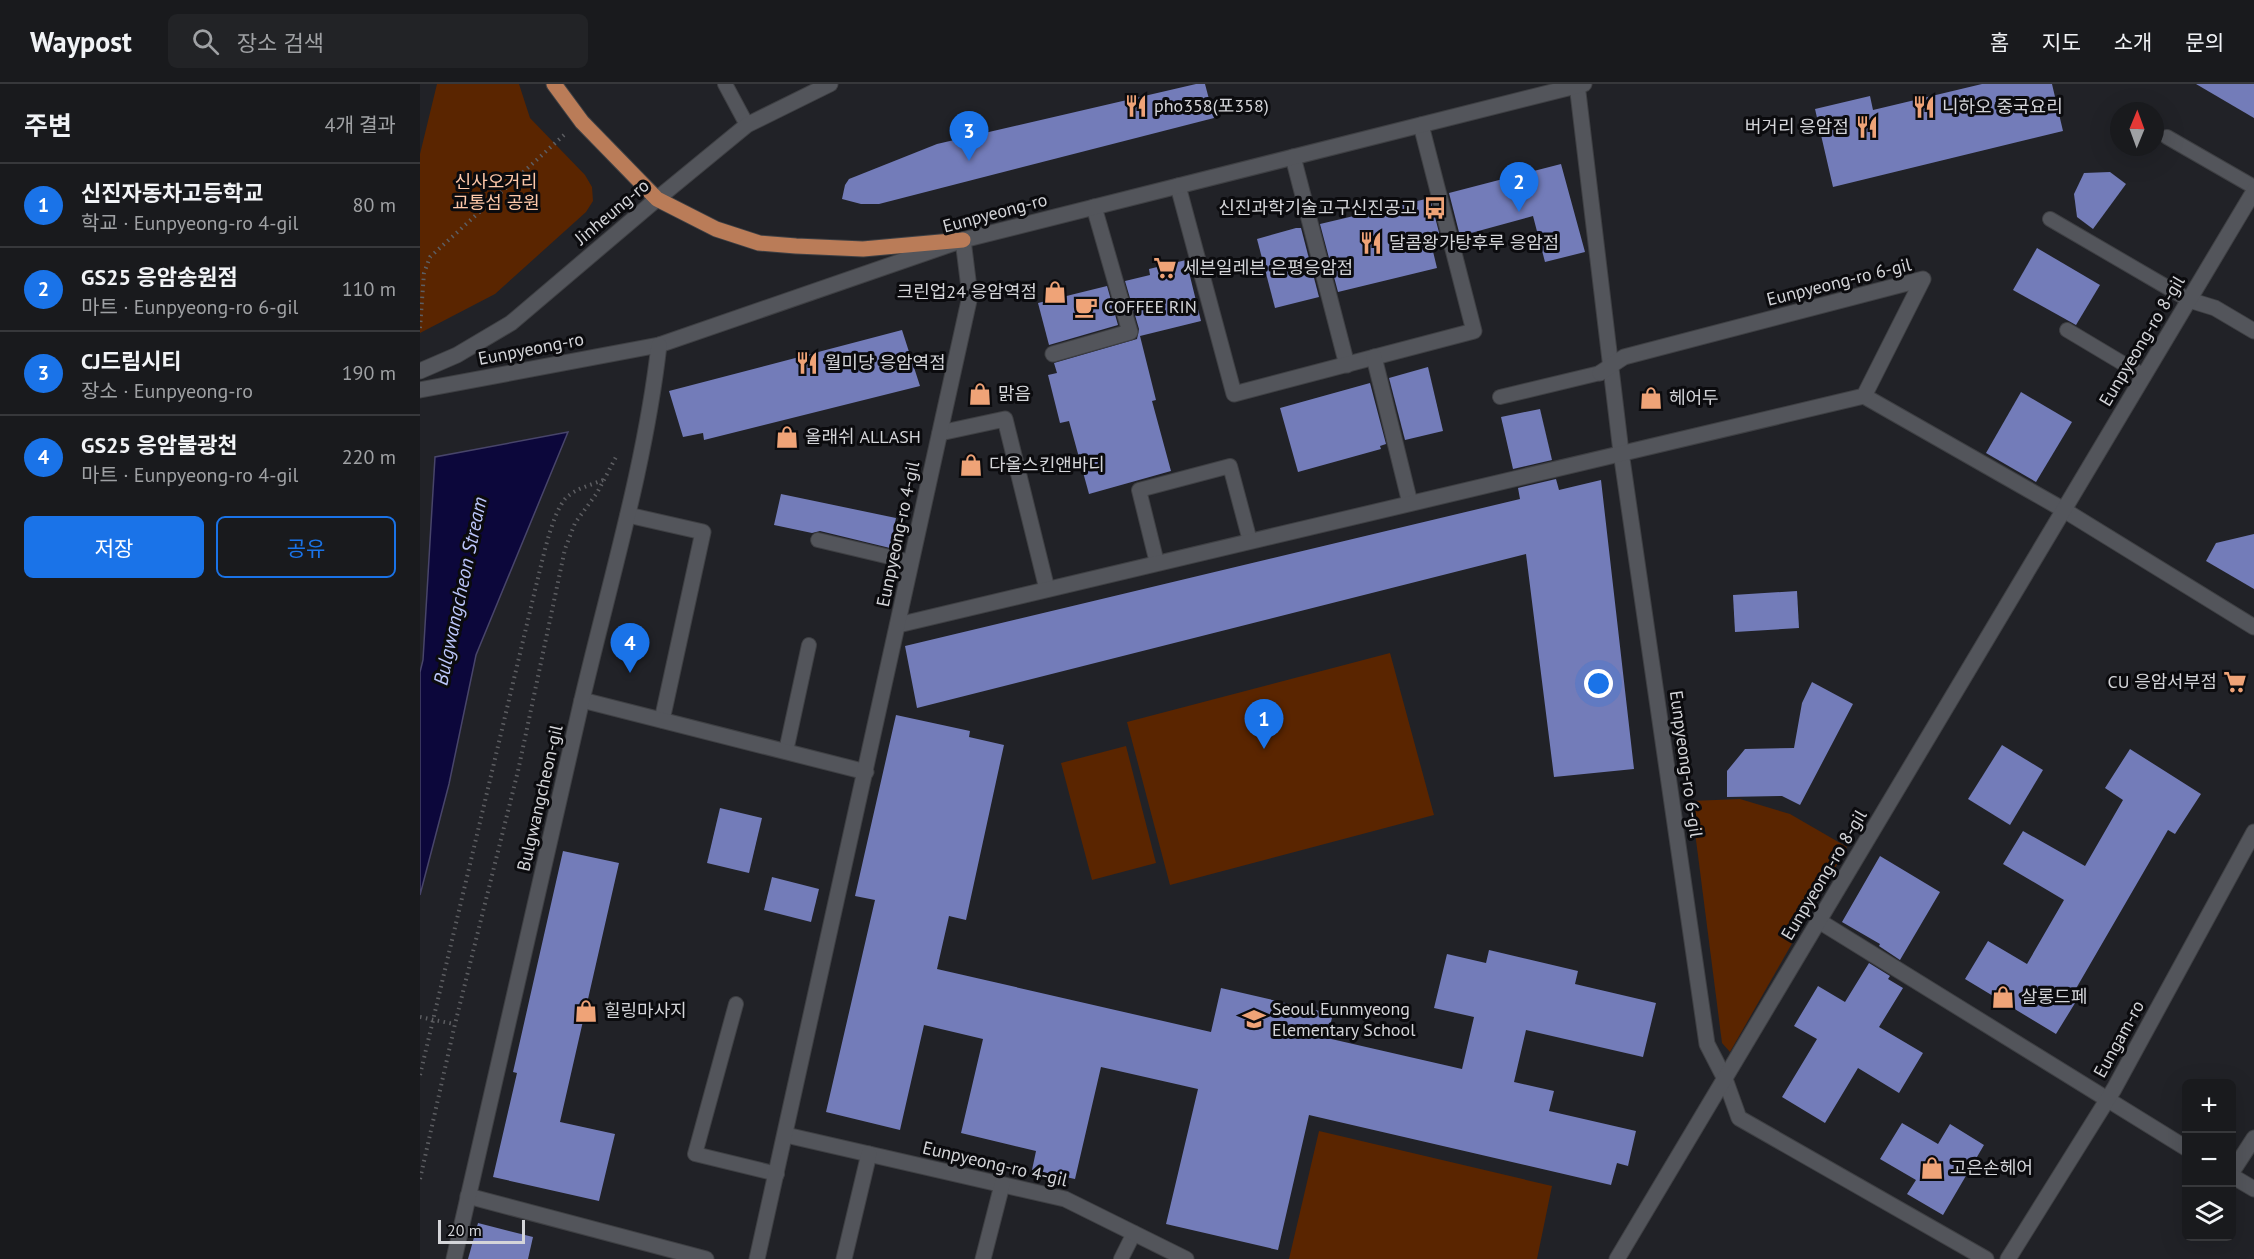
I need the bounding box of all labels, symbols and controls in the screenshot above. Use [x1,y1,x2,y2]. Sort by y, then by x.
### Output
search box [168,14,588,68]
text: Waypost [30,23,132,60]
icon: search [189,25,222,58]
text: 장소 검색 [237,29,324,57]
text: 홈 [1990,29,2009,56]
text: 지도 [2042,29,2081,56]
text: 소개 [2114,29,2152,56]
text: 문의 [2185,29,2224,56]
restaurant icon: pho358(포358) [1123,93,1149,119]
place label: pho358(포358) [1154,94,1269,117]
restaurant icon: 니하오 중국요리 [1911,94,1937,120]
place label: 니하오 중국요리 [1942,95,2063,118]
north arrow [2110,102,2164,156]
text: 주변 [24,109,72,142]
text: 4개 결과 [325,112,396,138]
pin: 3 [950,112,988,161]
restaurant icon: 버거리 응암점 [1854,114,1880,140]
place label: 버거리 응암점 [1745,115,1849,138]
pin: 2 [1500,162,1538,212]
park label: 신사오거리 교통섬 공원 [452,170,540,214]
street label: Jinheung-ro [569,174,654,250]
text: 신진자동차고등학교 [81,179,263,207]
street label: Eunpyeong-ro [940,188,1050,238]
text: 1 [38,192,49,218]
text: 80 m [353,192,396,218]
bus stop icon: 신진과학기술고구신진공고 [1422,195,1448,221]
place label: 신진과학기술고구신진공고 [1218,196,1417,219]
text: 학교 · Eunpyeong-ro 4-gil [81,210,298,236]
restaurant icon: 달콤왕가탕후루 응암점 [1358,230,1384,256]
place label: 달콤왕가탕후루 응암점 [1389,231,1559,254]
street label: Eunpyeong-ro 6-gil [1764,252,1914,311]
supermarket icon: 세븐일레븐 은평응암점 [1152,255,1178,281]
place label: 세븐일레븐 은평응암점 [1183,256,1353,279]
text: GS25 응암송원점 [81,263,238,291]
street label: Eunpyeong-ro 8-gil [2094,271,2190,410]
text: 2 [38,276,49,302]
text: 110 m [342,276,396,302]
shop icon: 크린업24 응암역점 [1042,279,1068,305]
place label: 크린업24 응암역점 [897,280,1037,303]
text: 마트 · Eunpyeong-ro 6-gil [81,294,298,320]
cafe icon: COFFEE RIN [1073,294,1099,320]
place label: COFFEE RIN [1104,295,1197,318]
street label: Eunpyeong-ro [476,327,586,370]
text: CJ드림시티 [81,347,182,375]
restaurant icon: 월미당 응암역점 [794,350,820,376]
place label: 월미당 응암역점 [825,351,946,374]
text: 3 [38,360,49,386]
text: 190 m [342,360,396,386]
text: 장소 · Eunpyeong-ro [81,378,253,404]
shop icon: 맑음 [967,381,993,407]
place label: 맑음 [998,382,1031,405]
shop icon: 헤어두 [1638,385,1664,411]
place label: 헤어두 [1669,386,1719,409]
shop icon: 올래쉬 ALLASH [774,424,800,450]
place label: 올래쉬 ALLASH [805,425,921,448]
text: GS25 응암불광천 [81,431,238,459]
text: 4 [38,444,49,470]
text: 220 m [342,444,396,470]
shop icon: 다올스킨앤바디 [958,452,984,478]
place label: 다올스킨앤바디 [989,453,1105,476]
street label: Eunpyeong-ro 4-gil [871,458,924,609]
text: 마트 · Eunpyeong-ro 4-gil [81,462,298,488]
water label: Bulgwangcheon Stream [427,494,493,688]
button: 저장 [24,516,204,578]
button: 공유 [216,516,396,578]
pin: 4 [610,624,650,673]
your location [1584,669,1613,698]
supermarket icon: CU 응암서부점 [2222,669,2248,695]
place label: CU 응암서부점 [2107,670,2217,693]
street label: Eunpyeong-ro 6-gil [1665,689,1708,840]
pin: 1 [1244,700,1284,749]
street label: Bulgwangcheon-gil [511,722,568,873]
street label: Eunpyeong-ro 8-gil [1776,805,1872,944]
shop icon: 살롱드페 [1990,984,2016,1010]
place label: 살롱드페 [2021,985,2087,1008]
street label: Eungam-ro [2088,996,2149,1081]
place label: Seoul Eunmyeong Elementary School [1272,997,1416,1041]
shop icon: 힐링마사지 [573,998,599,1024]
place label: 힐링마사지 [604,999,687,1022]
school or university icon: Seoul Eunmyeong Elementary School [1241,1006,1267,1032]
map controls [2182,1079,2236,1241]
button: + [2182,1079,2236,1133]
button: − [2182,1133,2236,1187]
street label: Eunpyeong-ro 4-gil [920,1136,1071,1192]
shop icon: 고은손헤어 [1919,1155,1945,1181]
place label: 고은손헤어 [1950,1156,2033,1179]
button: layers [2182,1187,2236,1241]
scale bar [438,1217,525,1244]
text: 20 m [447,1220,482,1240]

